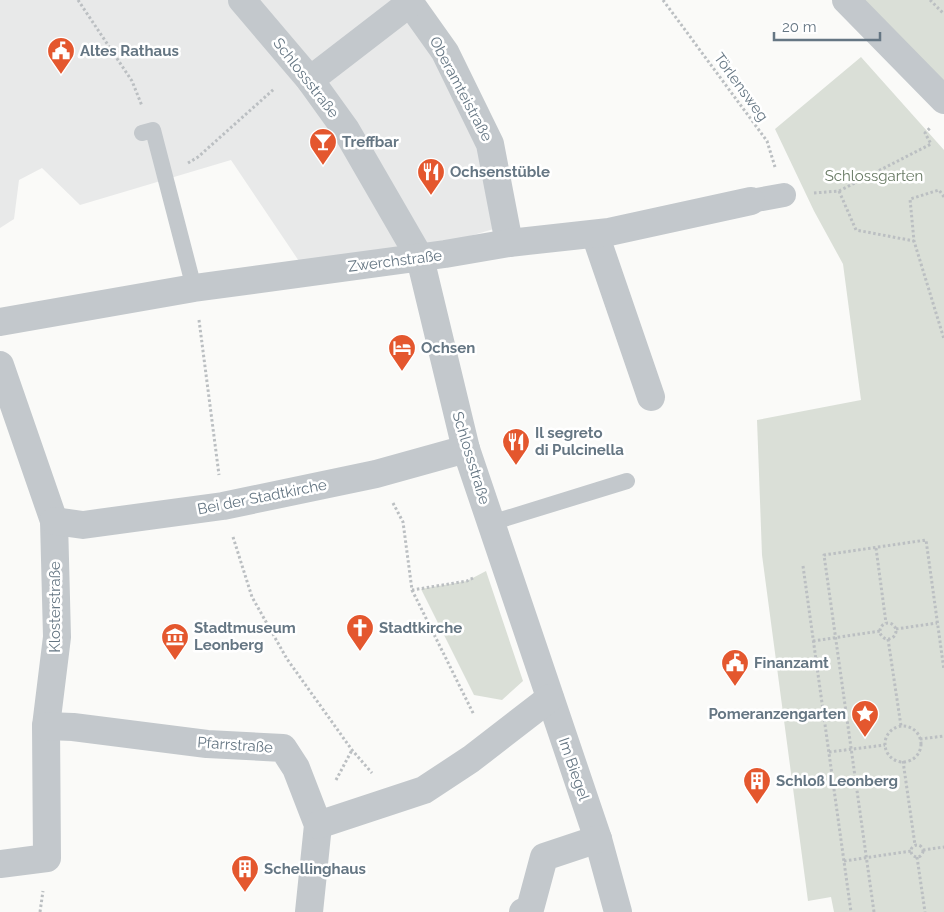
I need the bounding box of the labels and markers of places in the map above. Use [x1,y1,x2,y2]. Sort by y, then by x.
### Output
public building icon: Altes Rathaus [46,36,76,75]
place label: Altes Rathaus [80,42,179,60]
bar icon: Treffbar [308,127,338,166]
place label: Treffbar [342,133,399,151]
restaurant icon: Ochsenstüble [416,157,446,196]
place label: Ochsenstüble [450,163,550,181]
hotel icon: Ochsen [387,333,417,372]
place label: Ochsen [421,339,475,357]
place label: Il segreto di Pulcinella [535,424,624,459]
restaurant icon: Il segreto di Pulcinella [501,427,531,466]
church icon: Stadtkirche [345,613,375,652]
place label: Stadtmuseum Leonberg [194,619,296,654]
place label: Stadtkirche [379,619,462,637]
museum icon: Stadtmuseum Leonberg [160,622,190,661]
public building icon: Finanzamt [720,648,750,687]
place label: Finanzamt [754,654,829,672]
place icon: Pomeranzengarten [850,699,880,738]
place label: Pomeranzengarten [708,705,846,723]
building icon: Schloß Leonberg [742,766,772,805]
place label: Schloß Leonberg [776,772,898,790]
building icon: Schellinghaus [230,854,260,893]
place label: Schellinghaus [264,860,366,878]

